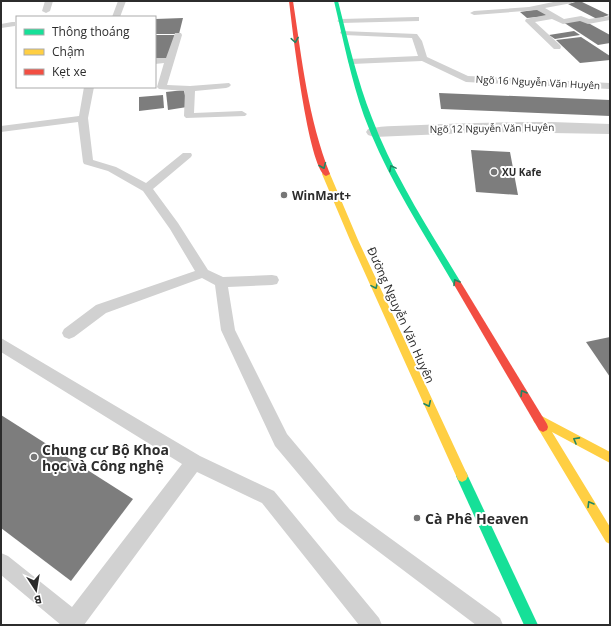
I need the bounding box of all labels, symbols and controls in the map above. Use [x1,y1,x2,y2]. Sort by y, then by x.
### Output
legend [16,16,156,88]
text: Thông thoáng [52,23,130,40]
one-way arrow [290,37,299,43]
text: Chậm [52,43,85,60]
text: Kẹt xe [52,63,87,80]
street label: Ngõ 16 Nguyễn Văn Huyên [475,72,601,92]
street label: Ngõ 12 Nguyễn Văn Huyên [430,120,554,136]
one-way arrow [318,163,326,170]
one-way arrow [389,165,397,173]
place label: XU Kafe [502,165,541,179]
marker: XU Kafe [489,167,499,177]
place label: WinMart+ [292,187,351,204]
marker: WinMart+ [279,190,289,200]
street label: Đường Nguyễn Văn Huyên [363,244,439,386]
one-way arrow [453,279,460,286]
one-way arrow [370,282,378,289]
one-way arrow [520,390,527,397]
one-way arrow [423,400,431,407]
one-way arrow [573,437,580,444]
place label: Chung cư Bộ Khoa học và Công nghệ [42,440,169,475]
marker: Chung cư Bộ Khoa học và Công nghệ [29,452,39,462]
one-way arrow [587,501,595,508]
place label: Cà Phê Heaven [425,509,529,528]
marker: Cà Phê Heaven [412,513,422,523]
north arrow [16,570,56,610]
text: B [33,592,43,608]

